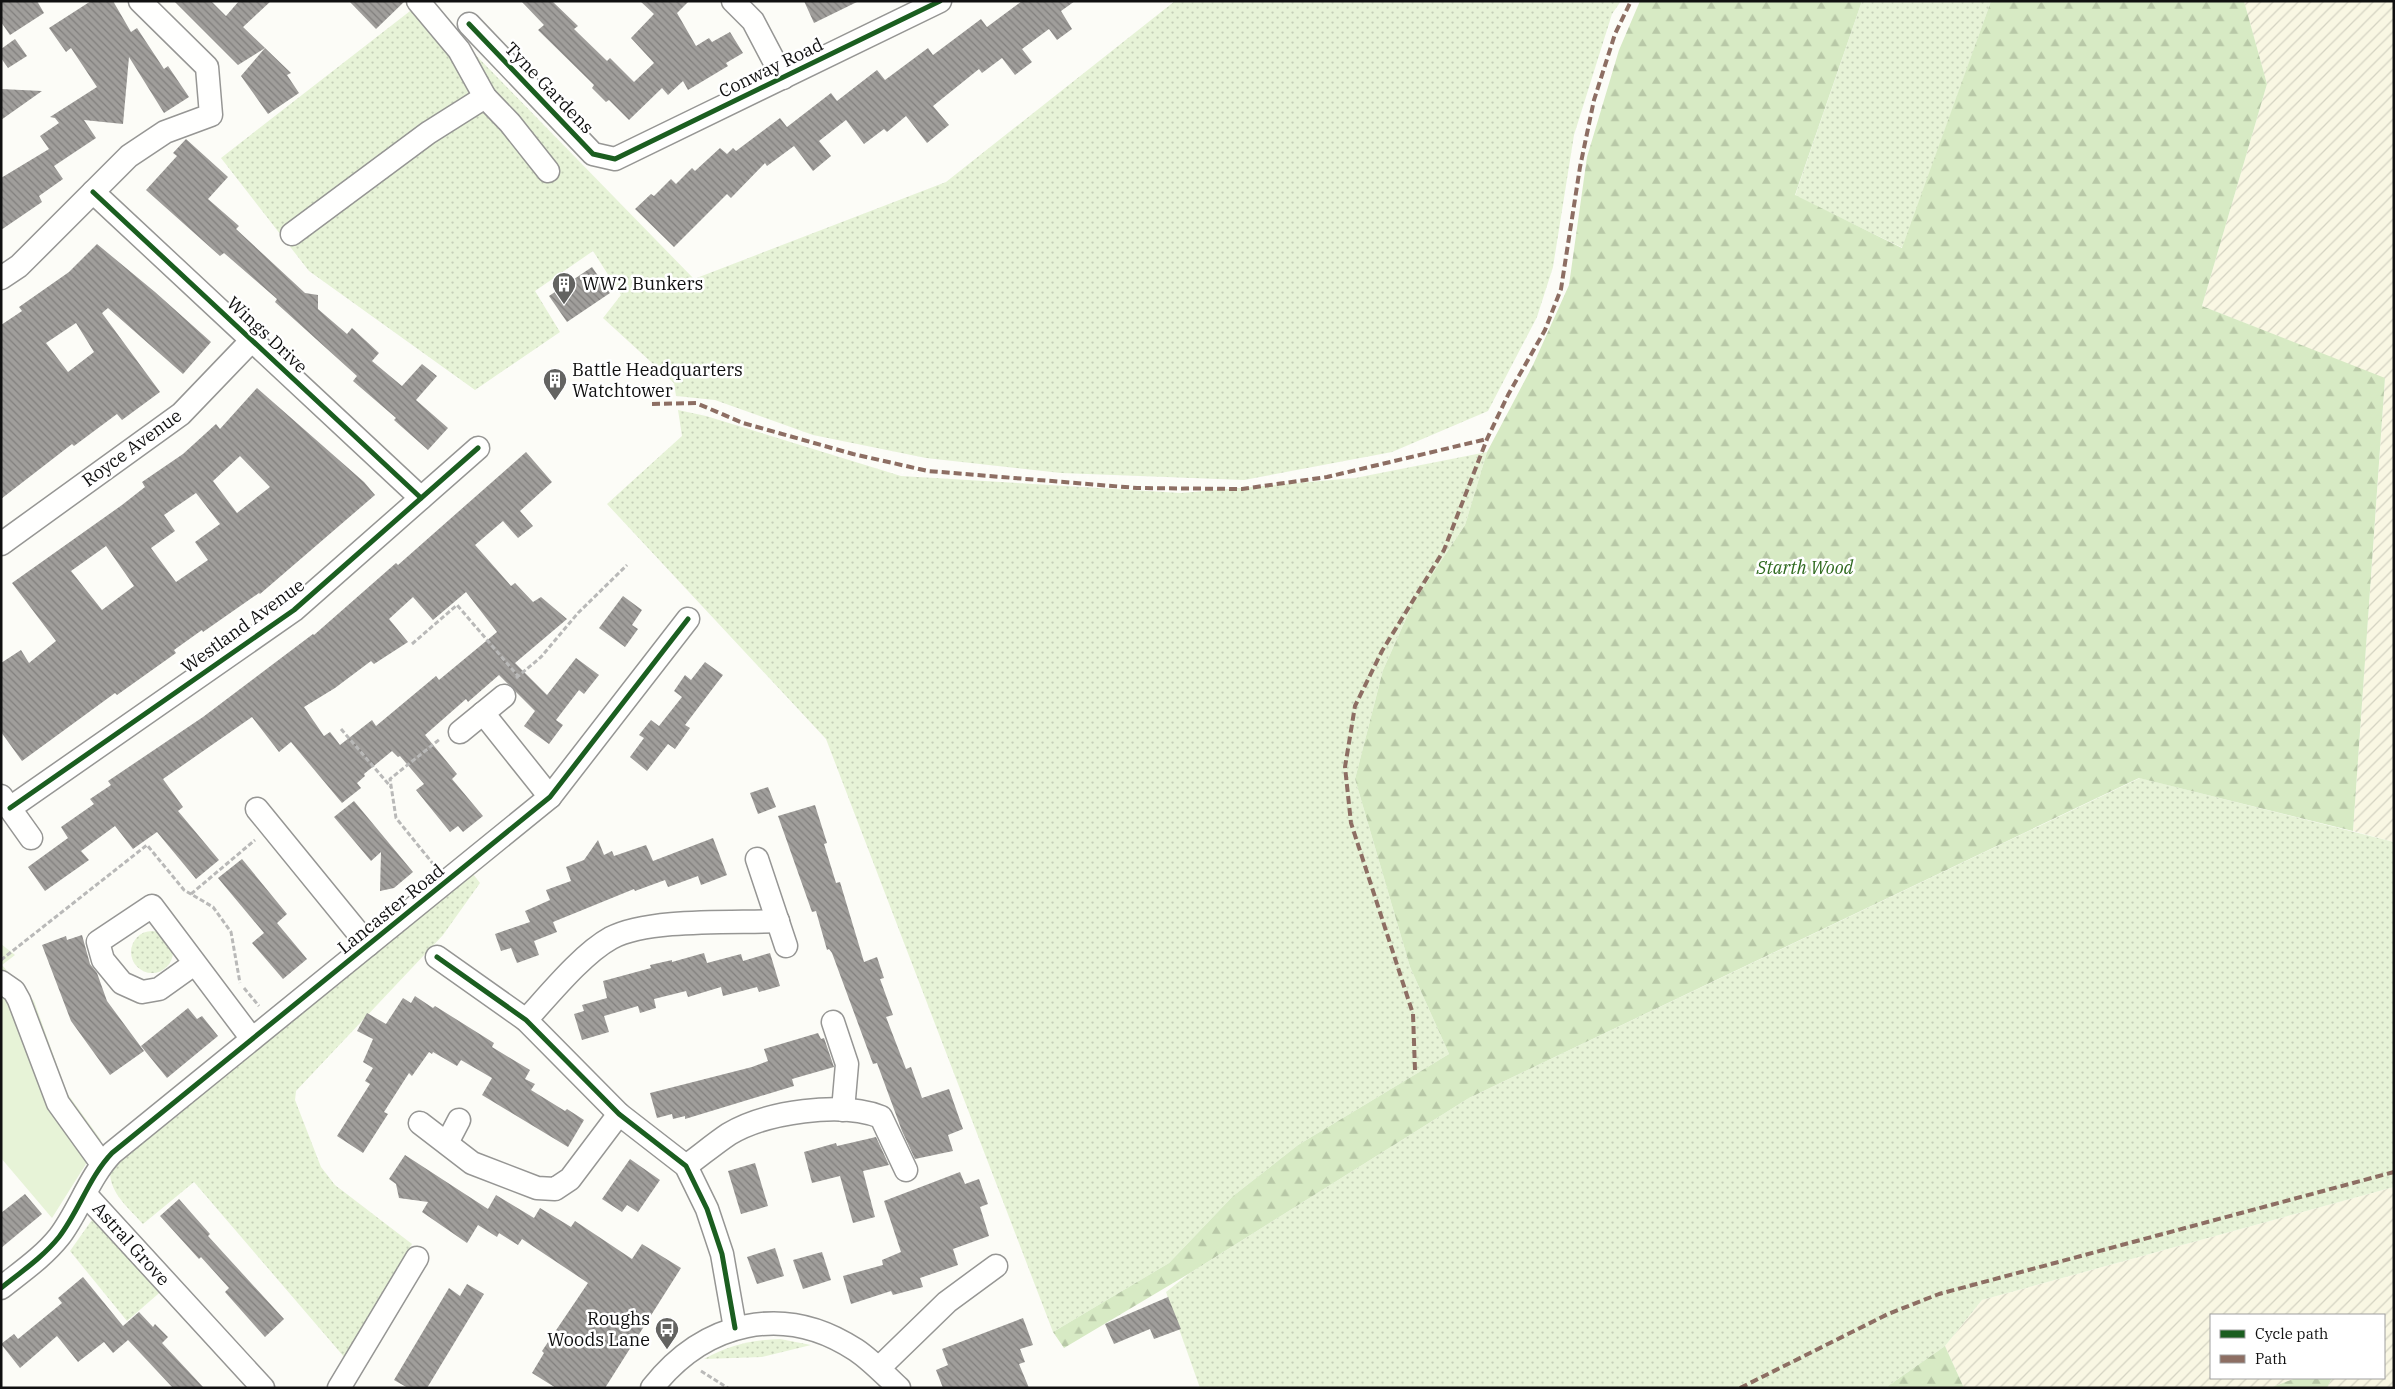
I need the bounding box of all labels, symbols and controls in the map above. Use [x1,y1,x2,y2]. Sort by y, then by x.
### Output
street label: Conway Road [715,32,827,103]
street label: Tyne Gardens [500,37,599,138]
building icon: WW2 Bunkers [551,271,577,305]
place label: WW2 Bunkers [582,272,703,295]
street label: Wings Drive [222,291,313,378]
place label: Battle Headquarters Watchtower [572,358,743,402]
building icon: Battle Headquarters Watchtower [542,367,568,401]
street label: Royce Avenue [77,404,186,491]
park label: Starth Wood [1756,556,1854,579]
street label: Westland Avenue [177,573,309,678]
street label: Lancaster Road [333,858,449,959]
street label: Astral Grove [88,1197,175,1290]
place label: Roughs Woods Lane [547,1307,650,1351]
legend [2210,1314,2385,1379]
bus stop icon: Roughs Woods Lane [654,1316,680,1350]
text: Cycle path [2255,1324,2328,1343]
text: Path [2255,1349,2287,1368]

